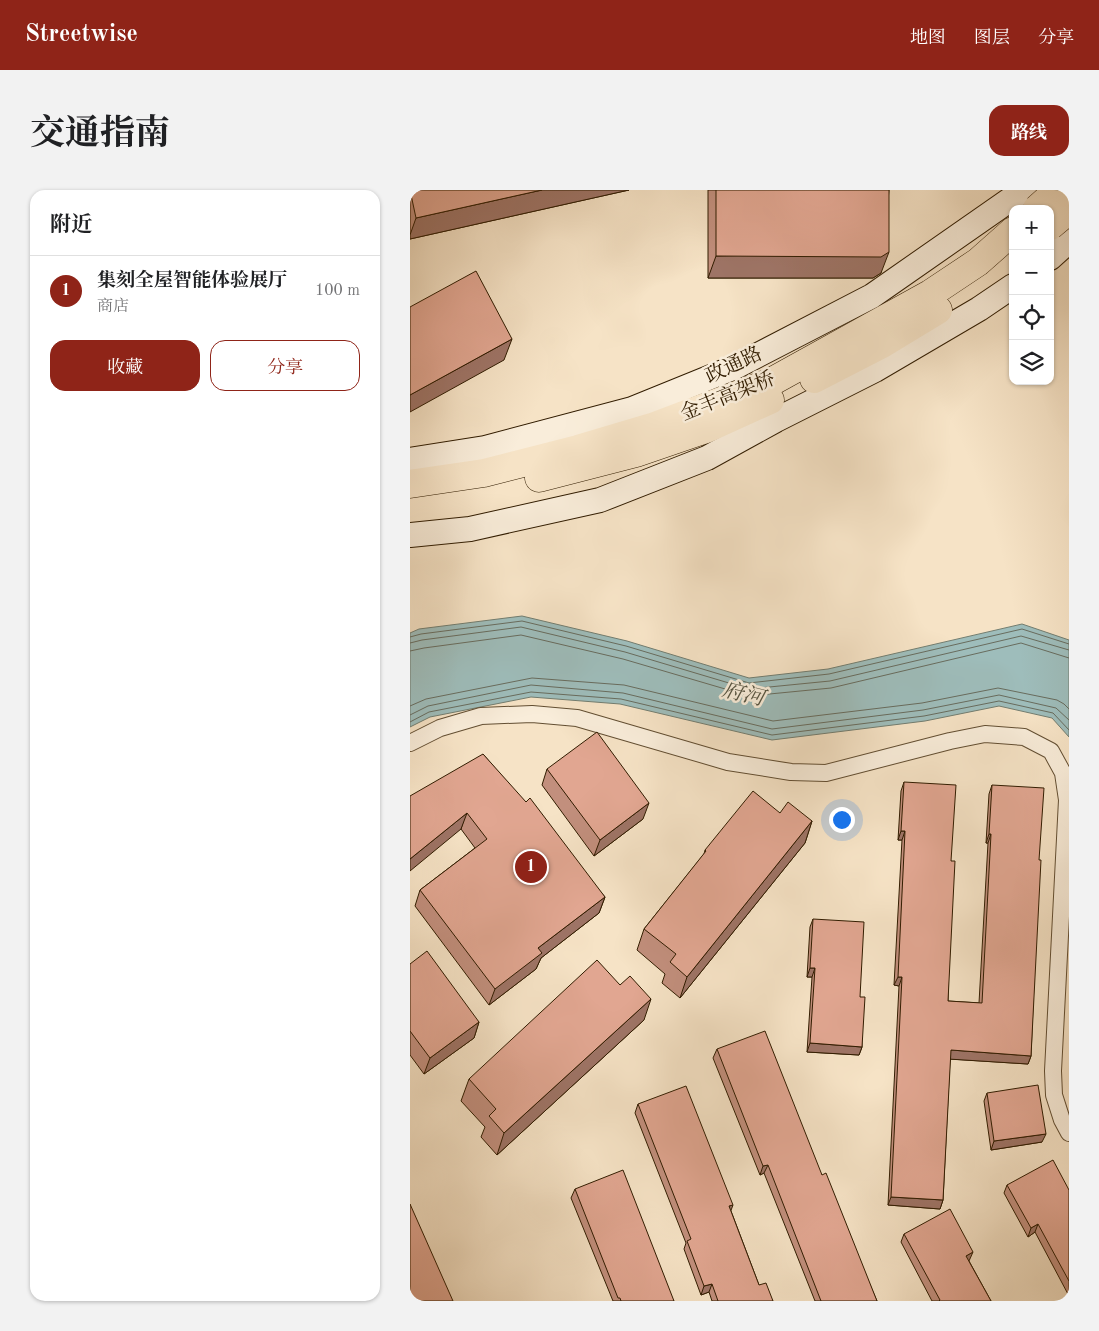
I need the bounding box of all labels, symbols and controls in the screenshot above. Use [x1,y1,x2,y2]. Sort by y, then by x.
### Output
text: Streetwise [25,23,138,47]
text: 地图 [910,29,946,47]
text: 图层 [974,29,1010,47]
text: 分享 [1038,29,1074,47]
button: 路线 [989,105,1069,156]
text: 交通指南 [30,117,170,152]
map controls [1009,205,1054,385]
button: + [1009,205,1054,250]
text: 附近 [50,215,92,236]
button: − [1009,250,1054,295]
text: 集刻全屋智能体验展厅 [97,272,287,291]
text: 1 [61,283,71,299]
text: 100 m [315,283,360,299]
button: locate [1009,295,1054,340]
text: 商店 [97,299,129,315]
button: 收藏 [50,340,200,391]
button: 分享 [210,340,360,391]
button: layers [1009,340,1054,385]
street label: 政通路 [702,342,765,388]
street label: 金丰高架桥 [677,367,778,425]
water label: 府河 [720,678,770,711]
your location [829,807,855,833]
pin: 1 [515,848,547,886]

